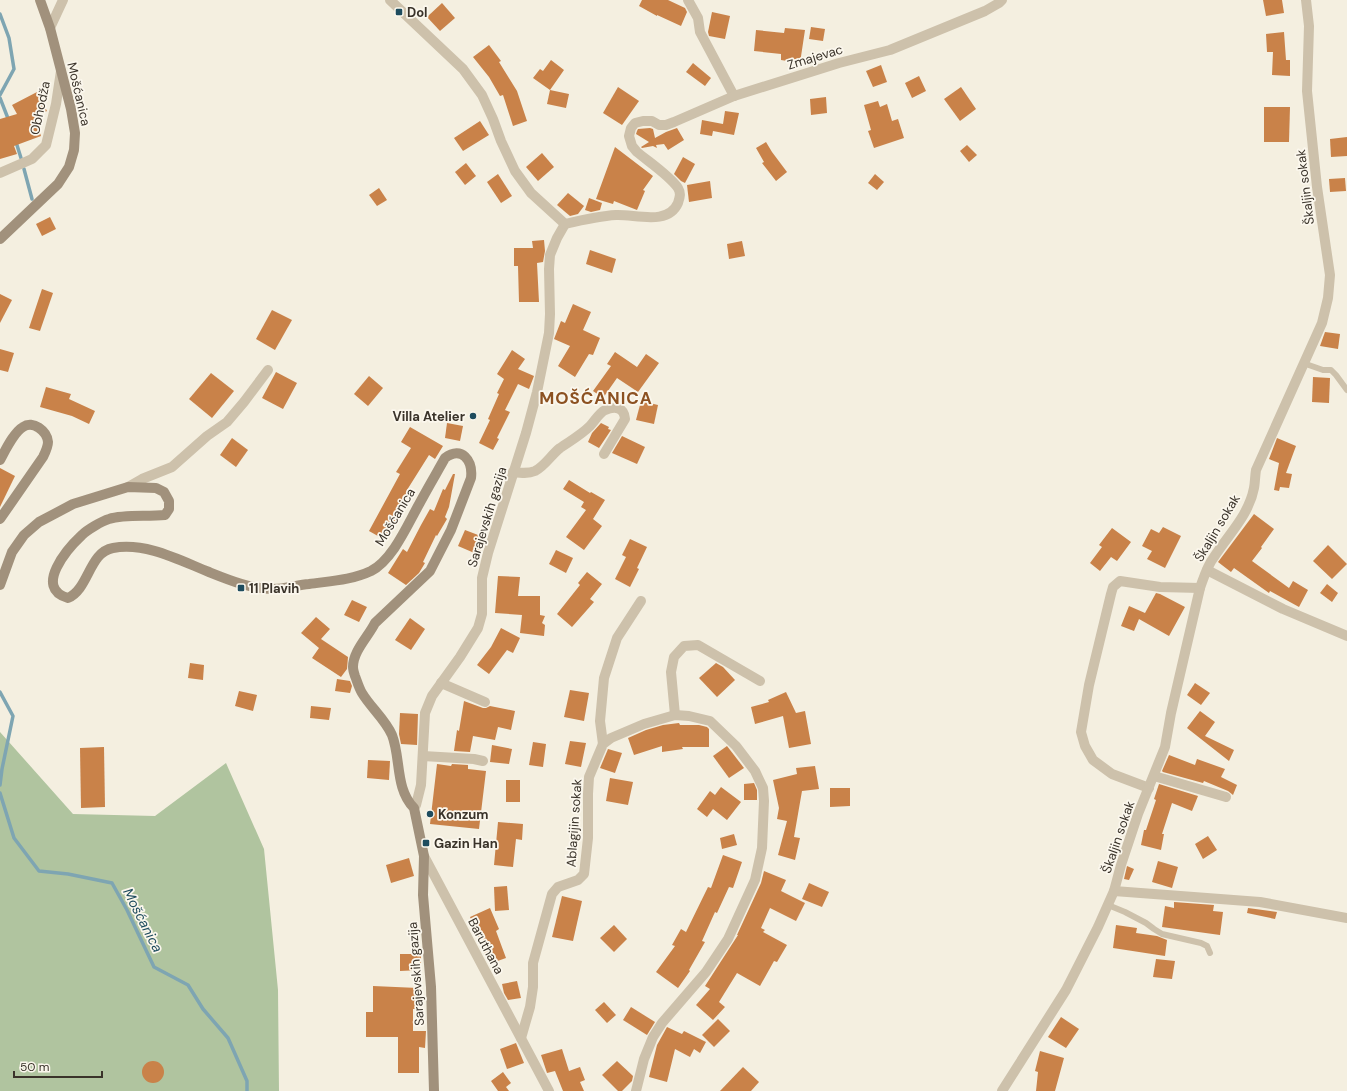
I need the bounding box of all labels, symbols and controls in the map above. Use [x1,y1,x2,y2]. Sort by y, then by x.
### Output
place label: Dol [407,4,428,21]
marker: Dol [394,7,404,17]
street label: Zmajevac [785,41,845,73]
street label: Mošćanica [63,61,95,127]
street label: Obhodža [26,80,54,136]
street label: Škaljin sokak [1292,148,1318,226]
district label: MOŠĆANICA [539,387,653,409]
place label: Villa Atelier [393,408,466,425]
marker: Villa Atelier [468,411,478,421]
street label: Sarajevskih gazija [464,465,510,569]
street label: Mošćanica [371,485,419,549]
street label: Škaljin sokak [1190,491,1244,565]
place label: 11 Plavih [249,580,299,597]
marker: 11 Plavih [236,583,246,593]
street label: Ablagijin sokak [562,778,586,868]
street label: Škaljin sokak [1098,798,1138,875]
place label: Konzum [438,806,489,823]
marker: Konzum [425,809,435,819]
place label: Gazin Han [434,835,498,852]
marker: Gazin Han [421,838,431,848]
water label: Mošćanica [119,885,167,955]
street label: Baruthana [464,915,508,977]
street label: Sarajevskih gazija [404,922,428,1026]
scale bar [14,1053,102,1079]
text: 50 m [20,1059,49,1075]

